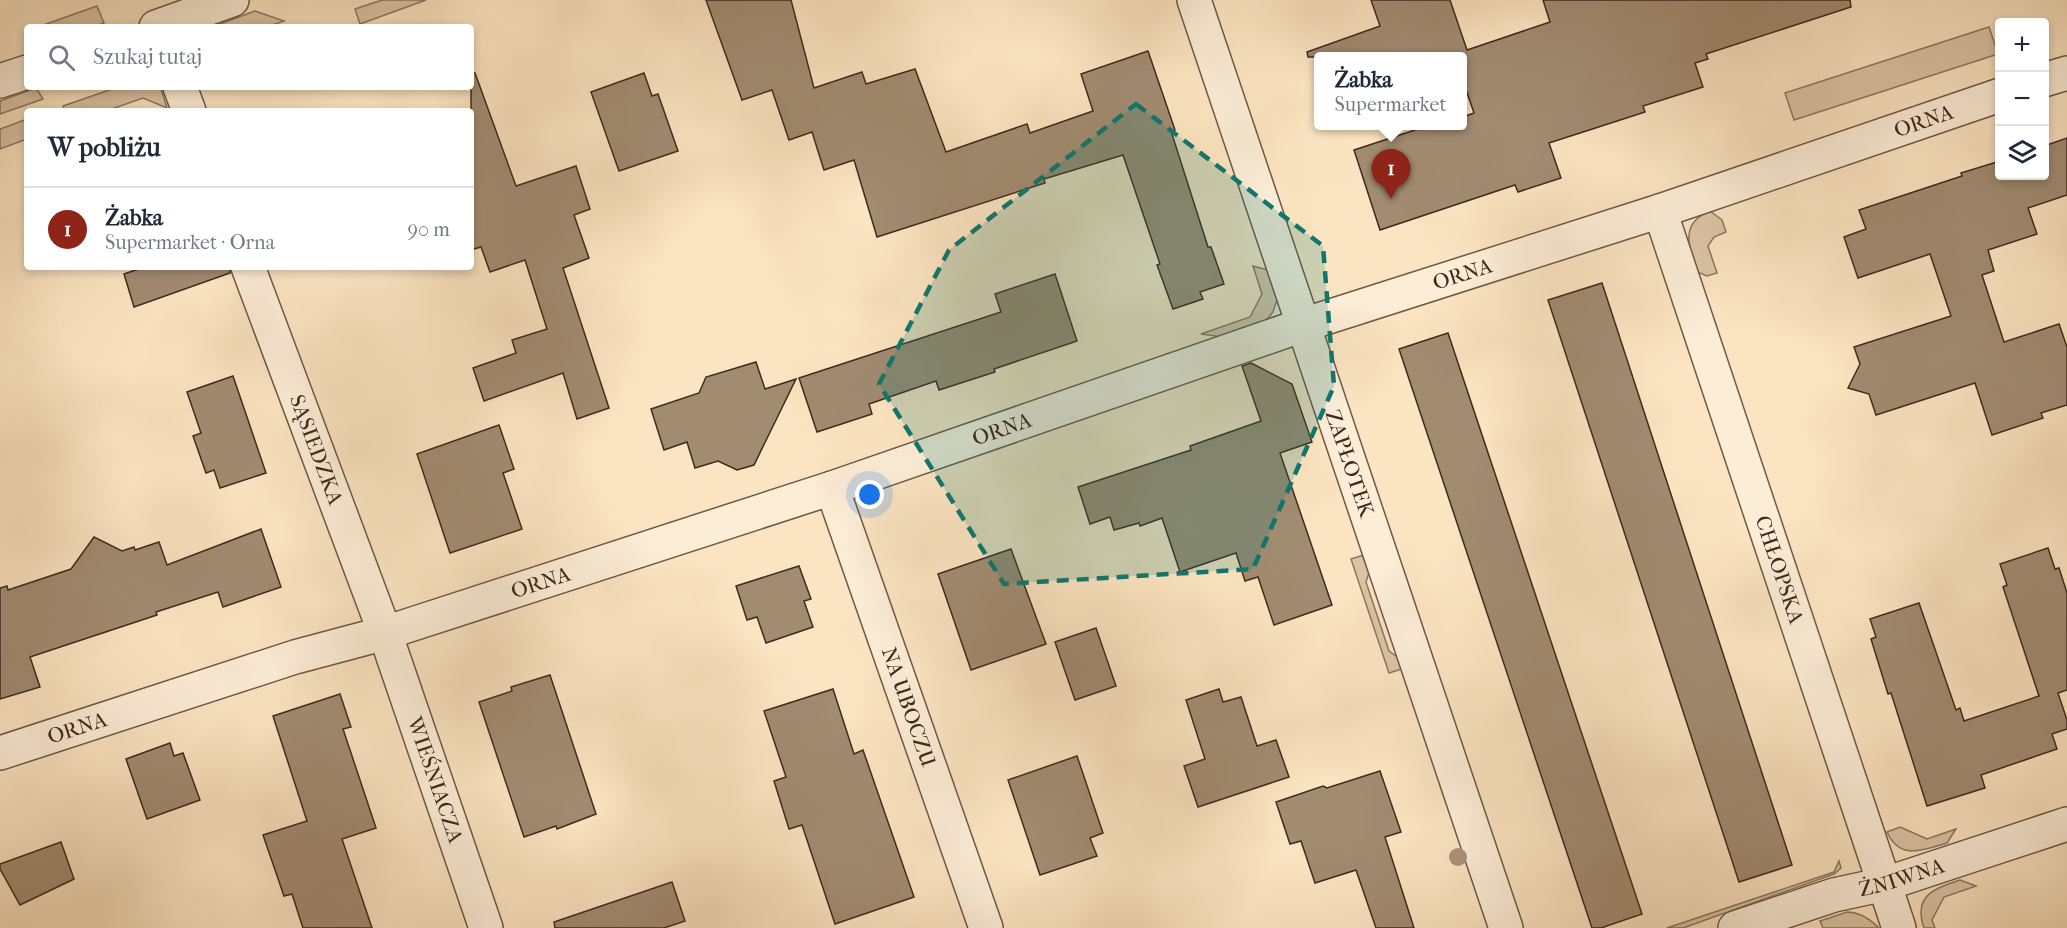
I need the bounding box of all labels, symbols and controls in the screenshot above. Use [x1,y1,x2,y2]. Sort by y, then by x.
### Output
map controls [1995,18,2049,180]
button: + [1995,18,2049,72]
search box [24,24,474,90]
icon: search [45,41,78,74]
text: Szukaj tutaj [93,44,202,70]
popup [1314,52,1467,130]
text: Żabka [1334,67,1392,93]
button: − [1995,72,2049,126]
text: Supermarket [1334,93,1447,116]
street label: ORNA [1891,100,1957,142]
button: layers [1995,126,2049,180]
text: W pobliżu [48,132,161,163]
pin: 1 [1372,150,1410,199]
text: Żabka [105,205,163,231]
text: 1 [64,218,71,241]
text: 90 m [408,218,450,241]
text: Supermarket · Orna [105,231,275,254]
street label: ORNA [1430,253,1495,295]
street label: SĄSIEDZKA [285,391,348,508]
street label: ZAPŁOTEK [1321,407,1380,522]
street label: ORNA [969,408,1035,451]
your location [855,480,884,509]
street label: CHŁOPSKA [1750,513,1809,627]
street label: ORNA [508,562,574,603]
street label: NA UBOCZU [877,644,941,771]
street label: ORNA [44,707,110,749]
street label: WIEŚNIACZA [402,713,468,846]
street label: ŻNIWNA [1856,853,1948,901]

